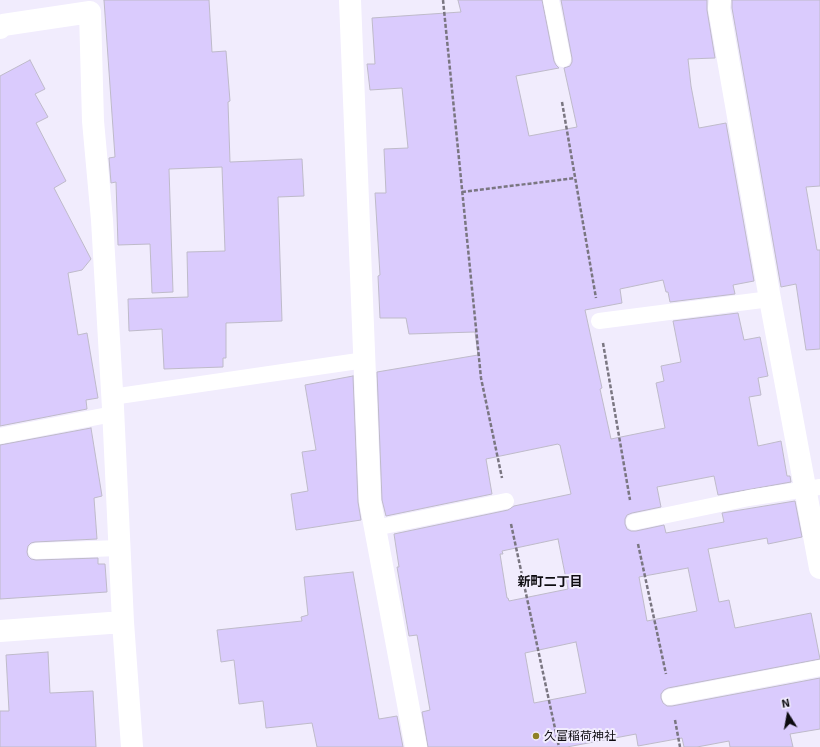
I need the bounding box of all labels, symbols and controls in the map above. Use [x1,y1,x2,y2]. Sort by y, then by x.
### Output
district label: 新町二丁目 [518,574,582,590]
north arrow [768,695,808,735]
text: N [780,696,791,710]
place label: 久富稲荷神社 [544,729,616,743]
marker: 久富稲荷神社 [531,731,541,741]

